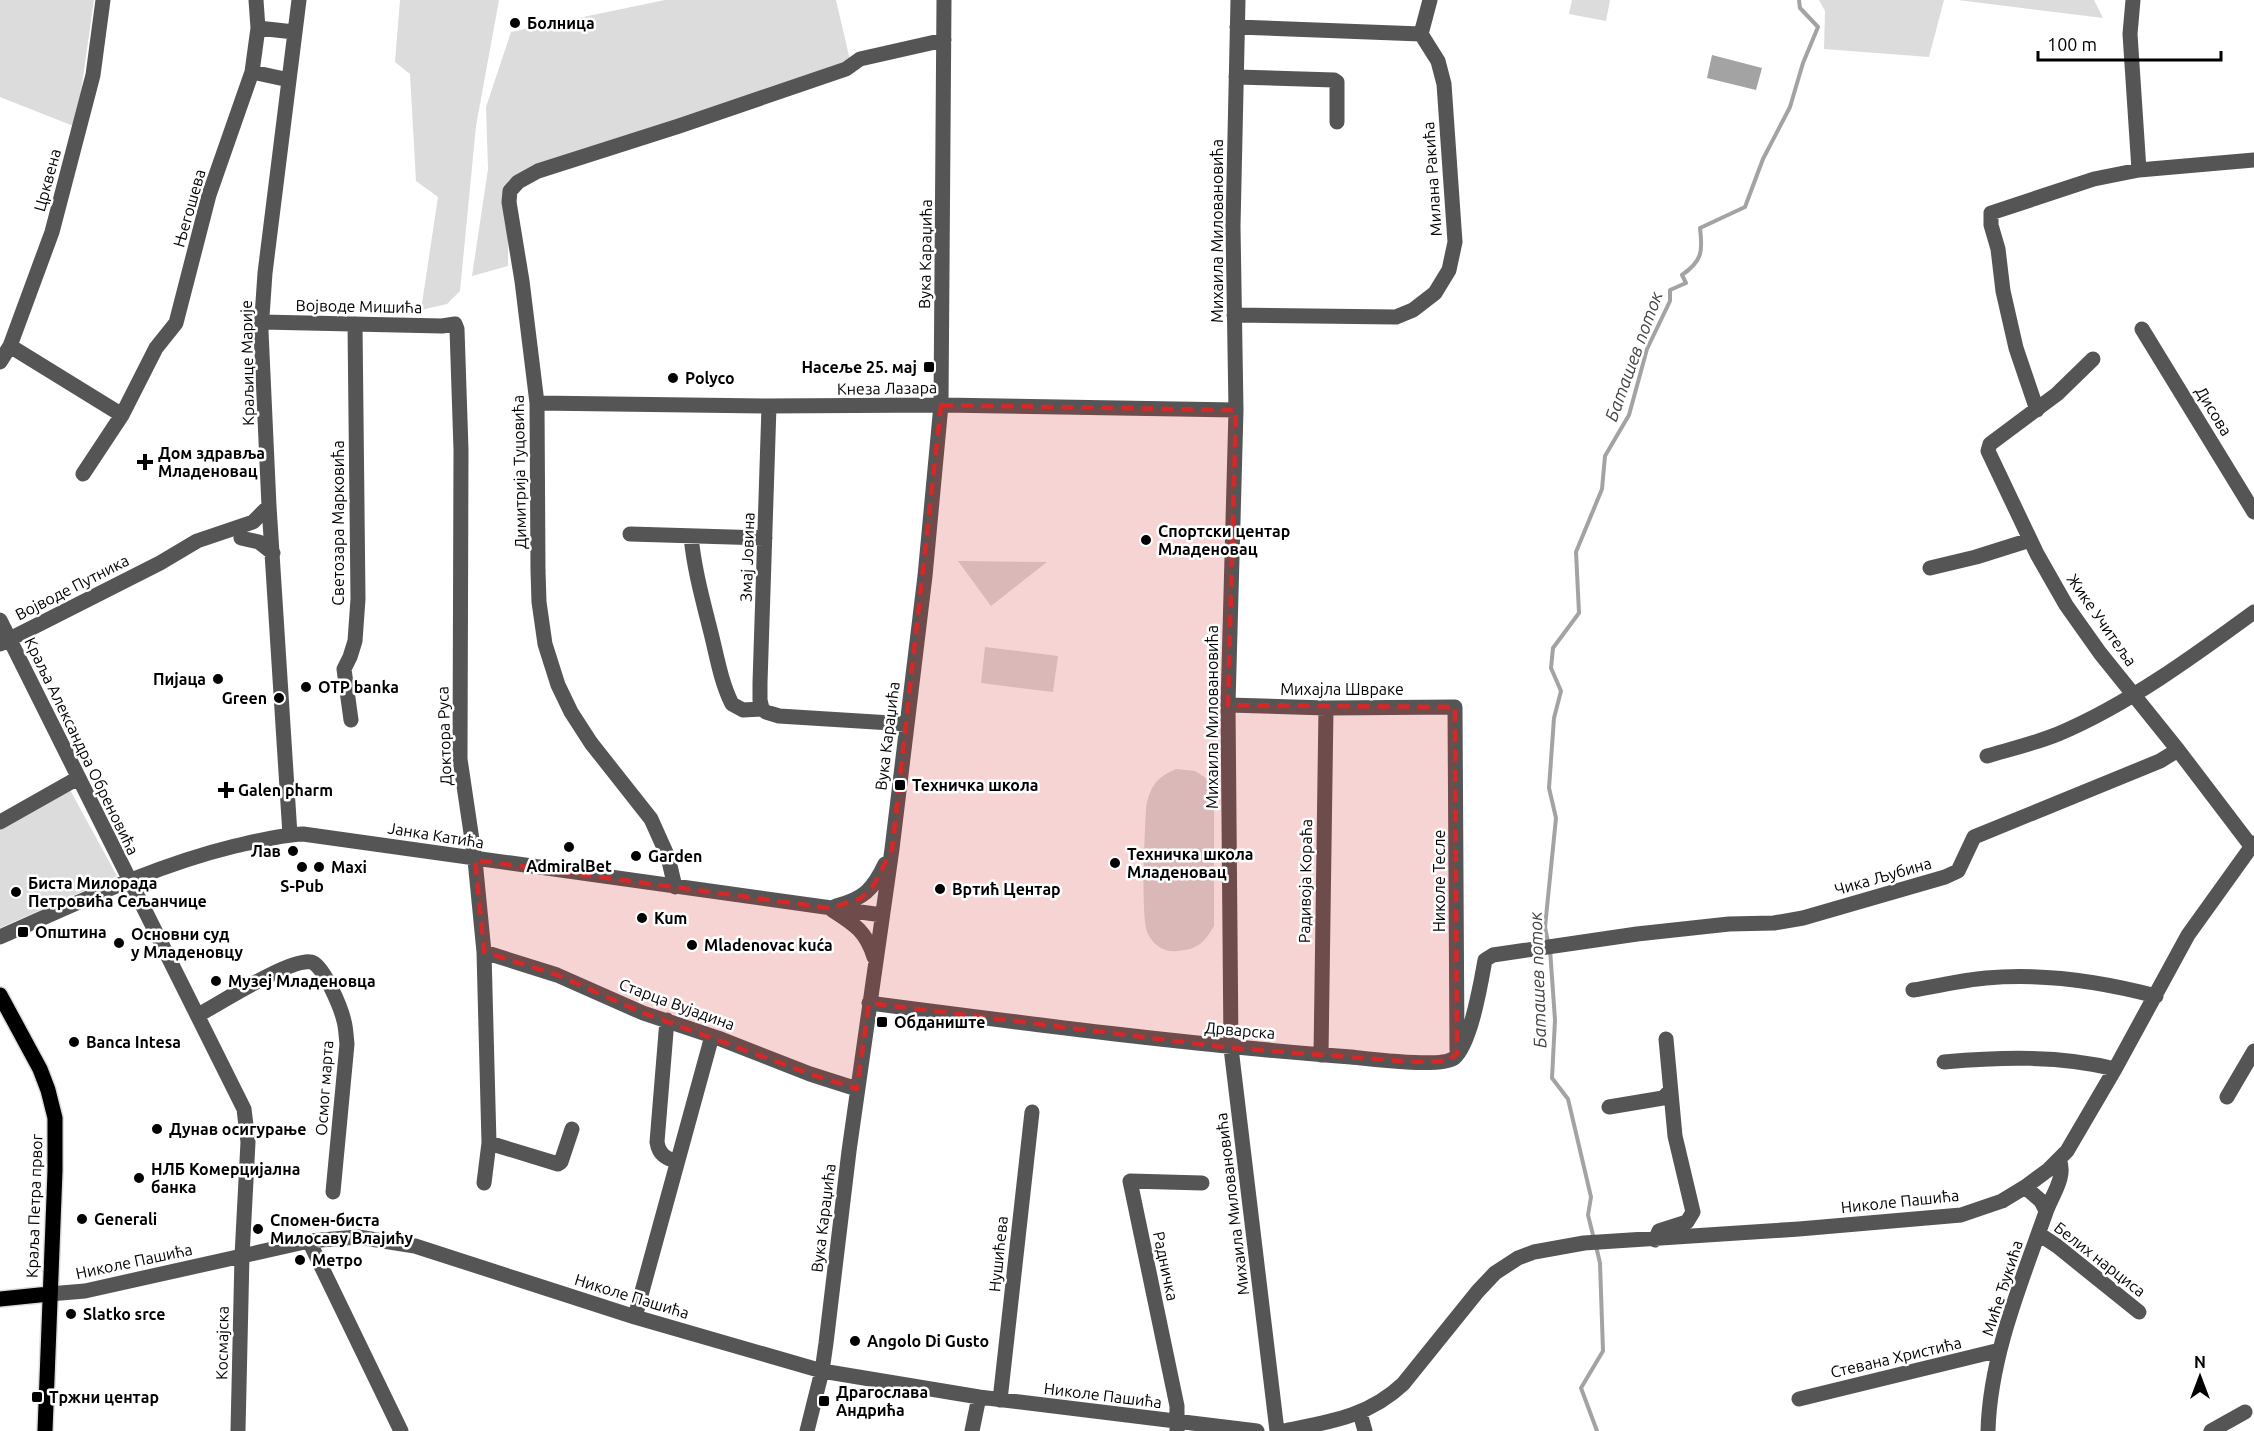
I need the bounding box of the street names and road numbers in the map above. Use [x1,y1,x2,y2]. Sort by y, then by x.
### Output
street label: Милана Ракића [1419,121,1445,237]
street label: Михаила Миловановића [1208,139,1226,323]
street label: Црквена [30,147,64,213]
street label: Његошева [169,167,209,249]
street label: Вука Караџића [915,199,935,309]
street label: Војводе Мишића [296,296,422,316]
street label: Краљице Марије [237,300,257,426]
street label: Кнеза Лазара [837,378,937,398]
street label: Дисова [2192,383,2236,439]
street label: Димитрија Туцовића [509,395,529,549]
street label: Светозара Марковића [329,440,347,606]
street label: Змај Јовина [736,512,758,602]
street label: Војводе Путника [12,551,132,623]
street label: Жике Учитеља [2064,570,2140,670]
street label: Михаила Миловановића [1203,625,1221,809]
street label: Краља Александра Обреновића [21,634,143,858]
street label: Михајла Швраке [1280,680,1404,698]
street label: Вука Караџића [871,681,903,791]
street label: Доктора Руса [433,686,455,786]
street label: Јанка Катића [386,818,486,852]
street label: Радивоја Кораћа [1295,819,1315,943]
street label: Николе Тесле [1430,830,1448,932]
street label: Чика Љубина [1832,854,1934,898]
street label: Старца Вујадина [617,975,737,1033]
street label: Дрварска [1204,1018,1276,1042]
street label: Осмог марта [312,1040,336,1136]
street label: Михаила Миловановића [1212,1112,1252,1296]
street label: Краља Петра првог [22,1133,46,1278]
street label: Вука Караџића [807,1163,839,1273]
street label: Николе Пашића [1840,1186,1960,1216]
street label: Нушићева [985,1215,1011,1293]
street label: Белих нарциса [2051,1218,2149,1300]
street label: Радничка [1150,1230,1182,1302]
street label: Миће Ђукића [1978,1238,2026,1338]
street label: Николе Пашића [74,1240,194,1282]
street label: Николе Пашића [573,1270,691,1322]
street label: Космајска [212,1306,232,1380]
street label: Стевана Христића [1829,1333,1963,1381]
street label: Николе Пашића [1043,1379,1163,1411]

